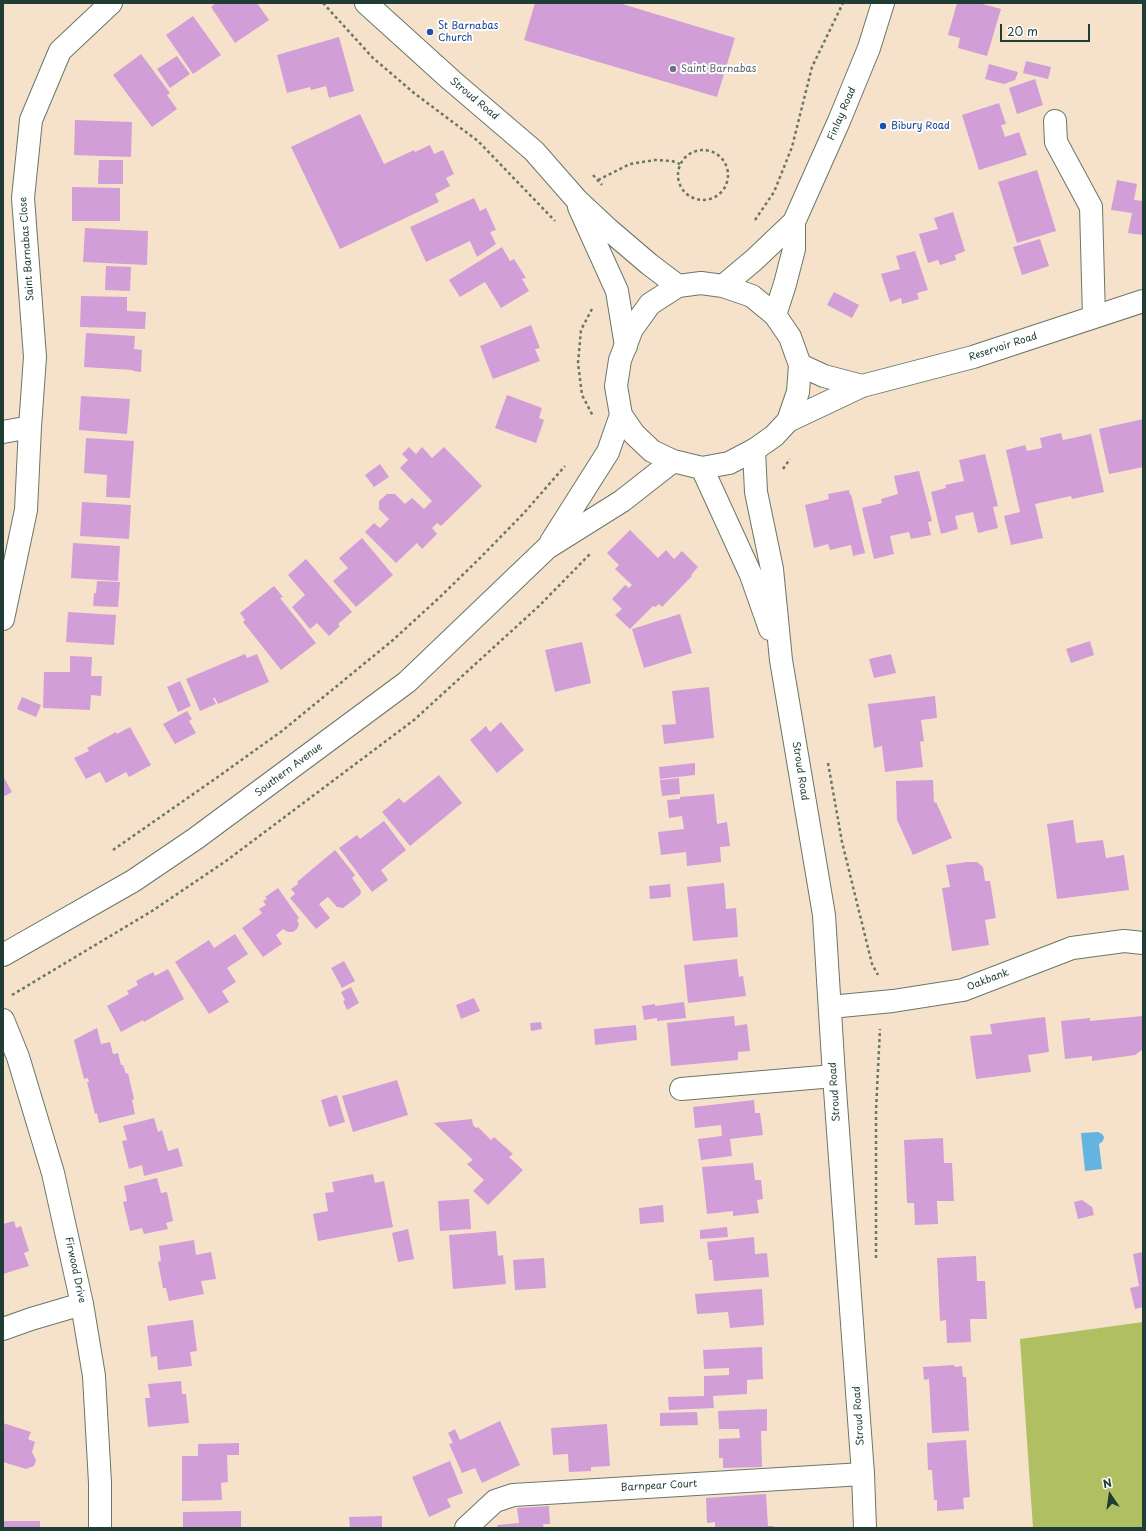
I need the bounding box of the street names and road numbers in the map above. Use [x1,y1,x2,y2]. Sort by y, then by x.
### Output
street label: Stroud Road [447,75,501,123]
street label: Finlay Road [825,85,859,143]
street label: Saint Barnabas Close [17,197,37,301]
street label: Reservoir Road [967,330,1039,364]
street label: Southern Avenue [253,741,325,799]
street label: Stroud Road [789,741,811,801]
street label: Oakbank [965,967,1011,993]
street label: Stroud Road [827,1062,843,1122]
street label: Firwood Drive [62,1236,88,1304]
street label: Stroud Road [851,1386,867,1446]
street label: Barnpear Court [620,1478,698,1494]

